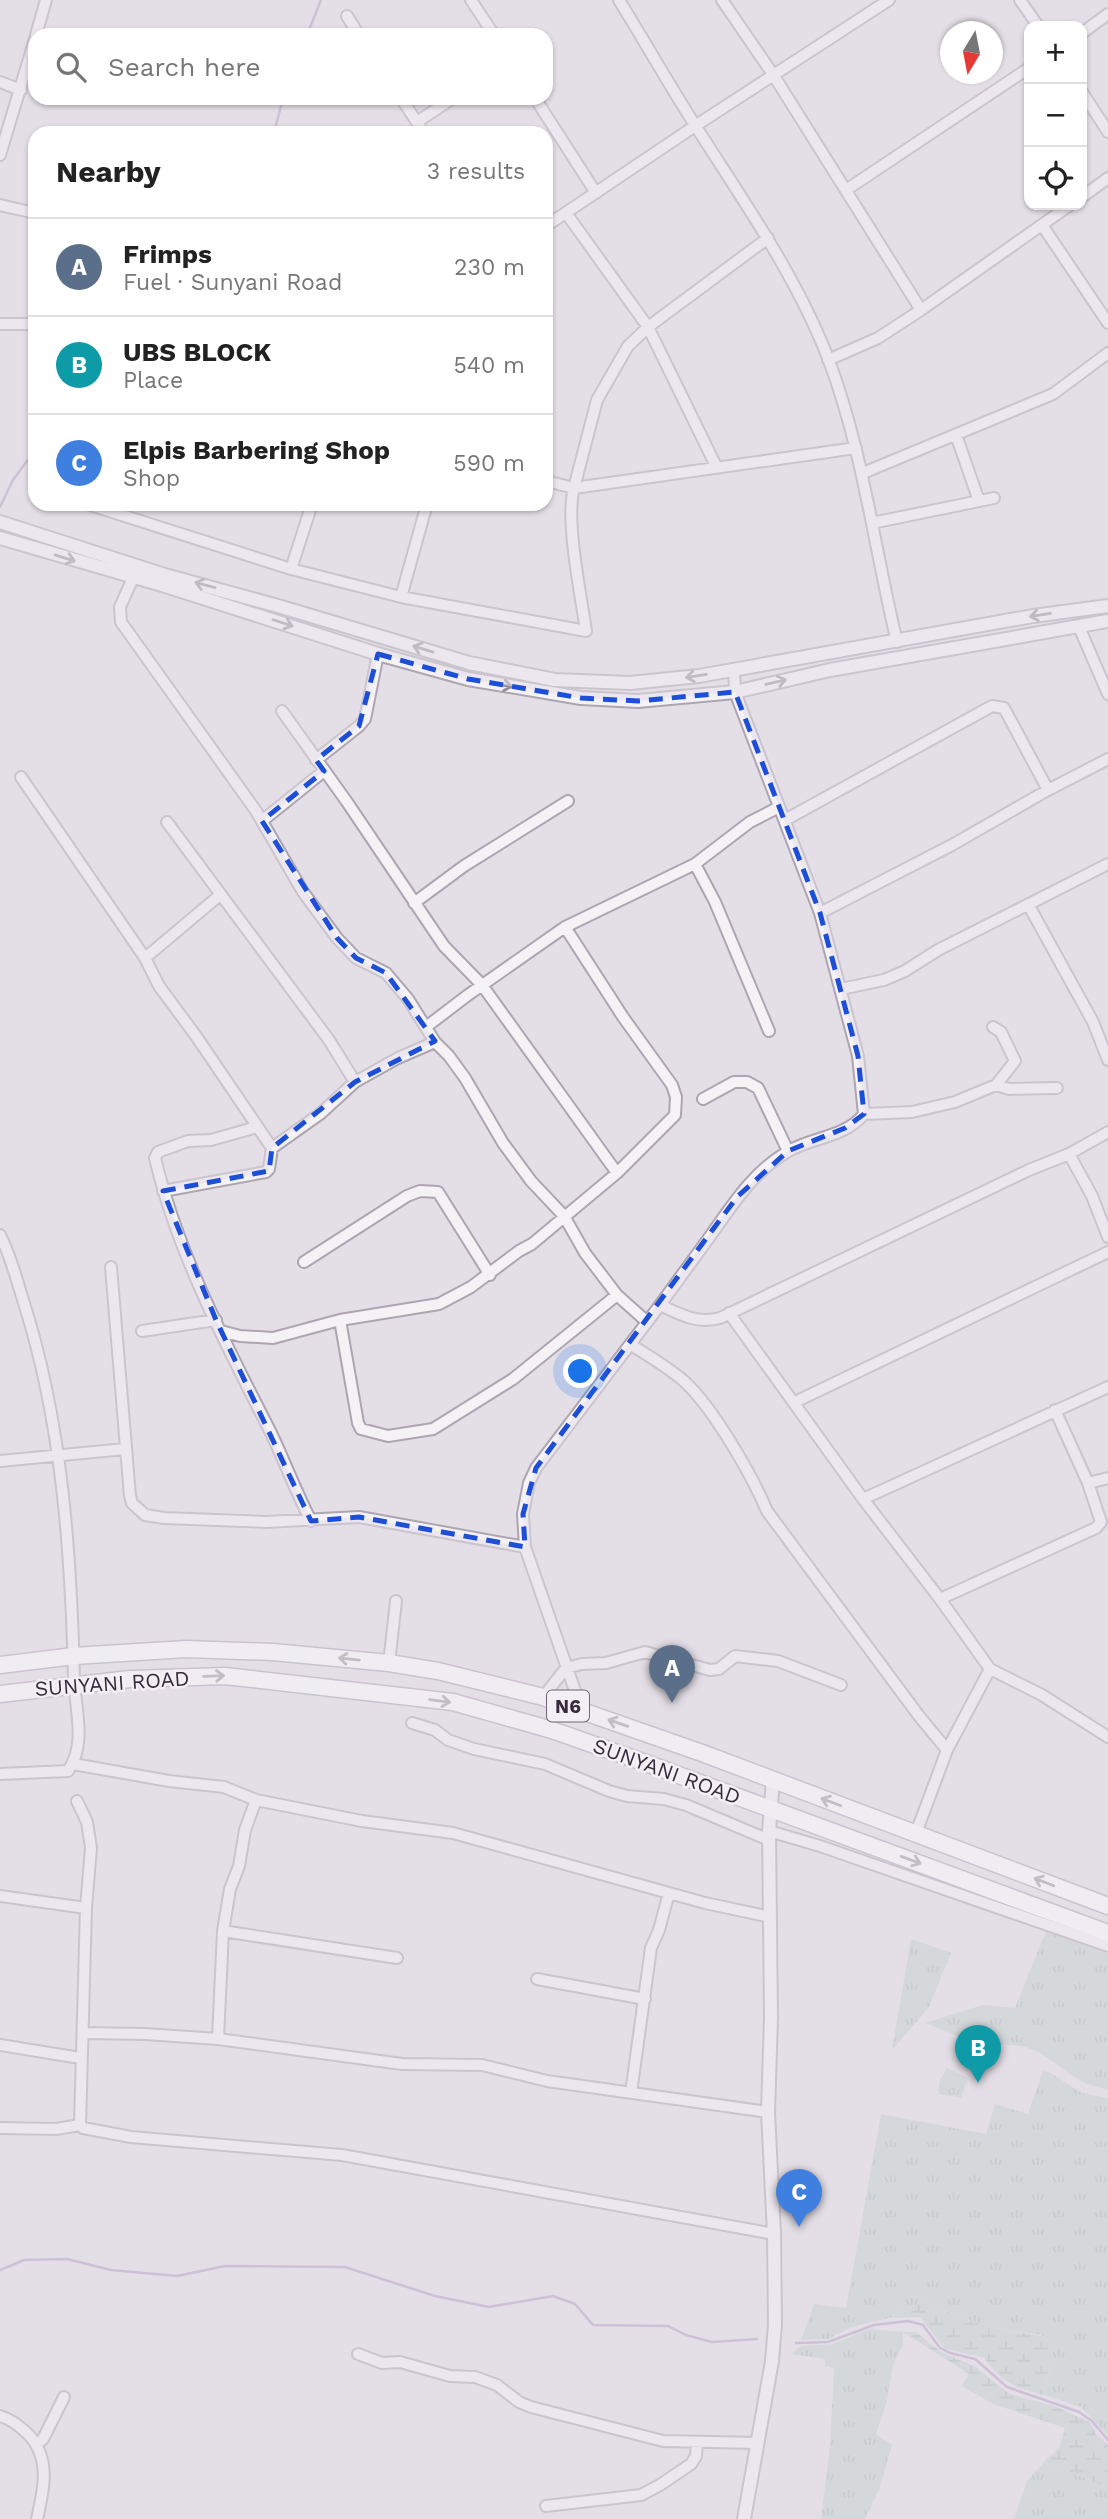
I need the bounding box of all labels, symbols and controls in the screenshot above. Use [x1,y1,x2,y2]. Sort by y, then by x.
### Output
north arrow [940,21,1003,84]
map controls [1024,21,1087,210]
button: + [1024,21,1087,84]
search box [28,28,553,105]
icon: search [52,48,90,86]
text: Search here [108,52,260,82]
button: − [1024,84,1087,147]
button: locate [1024,147,1087,210]
text: Nearby [56,154,161,189]
text: 3 results [427,158,525,185]
text: Frimps [123,239,212,269]
text: A [71,254,87,281]
text: 230 m [454,254,525,281]
text: Fuel · Sunyani Road [123,269,342,296]
text: UBS BLOCK [123,337,271,367]
text: B [71,352,87,379]
text: 540 m [453,352,525,379]
text: Place [123,367,183,394]
text: Elpis Barbering Shop [123,435,390,465]
text: C [71,450,87,477]
text: 590 m [453,450,525,477]
text: Shop [123,465,180,492]
one-way arrow [54,552,76,565]
one-way arrow [194,578,216,591]
one-way arrow [1029,609,1052,622]
one-way arrow [272,618,294,630]
one-way arrow [413,642,435,655]
one-way arrow [685,670,708,683]
one-way arrow [764,675,787,689]
one-way arrow [490,679,513,692]
your location [563,1354,597,1388]
pin: A [649,1645,695,1703]
one-way arrow [339,1652,361,1665]
street label: SUNYANI ROAD [34,1665,190,1701]
one-way arrow [203,1669,226,1683]
road number: N6 [547,1690,589,1722]
one-way arrow [428,1694,451,1707]
one-way arrow [607,1716,629,1728]
street label: SUNYANI ROAD [590,1733,744,1809]
one-way arrow [821,1794,843,1807]
one-way arrow [899,1855,921,1867]
one-way arrow [1034,1874,1056,1887]
pin: B [955,2025,1001,2083]
pin: C [776,2169,822,2227]

